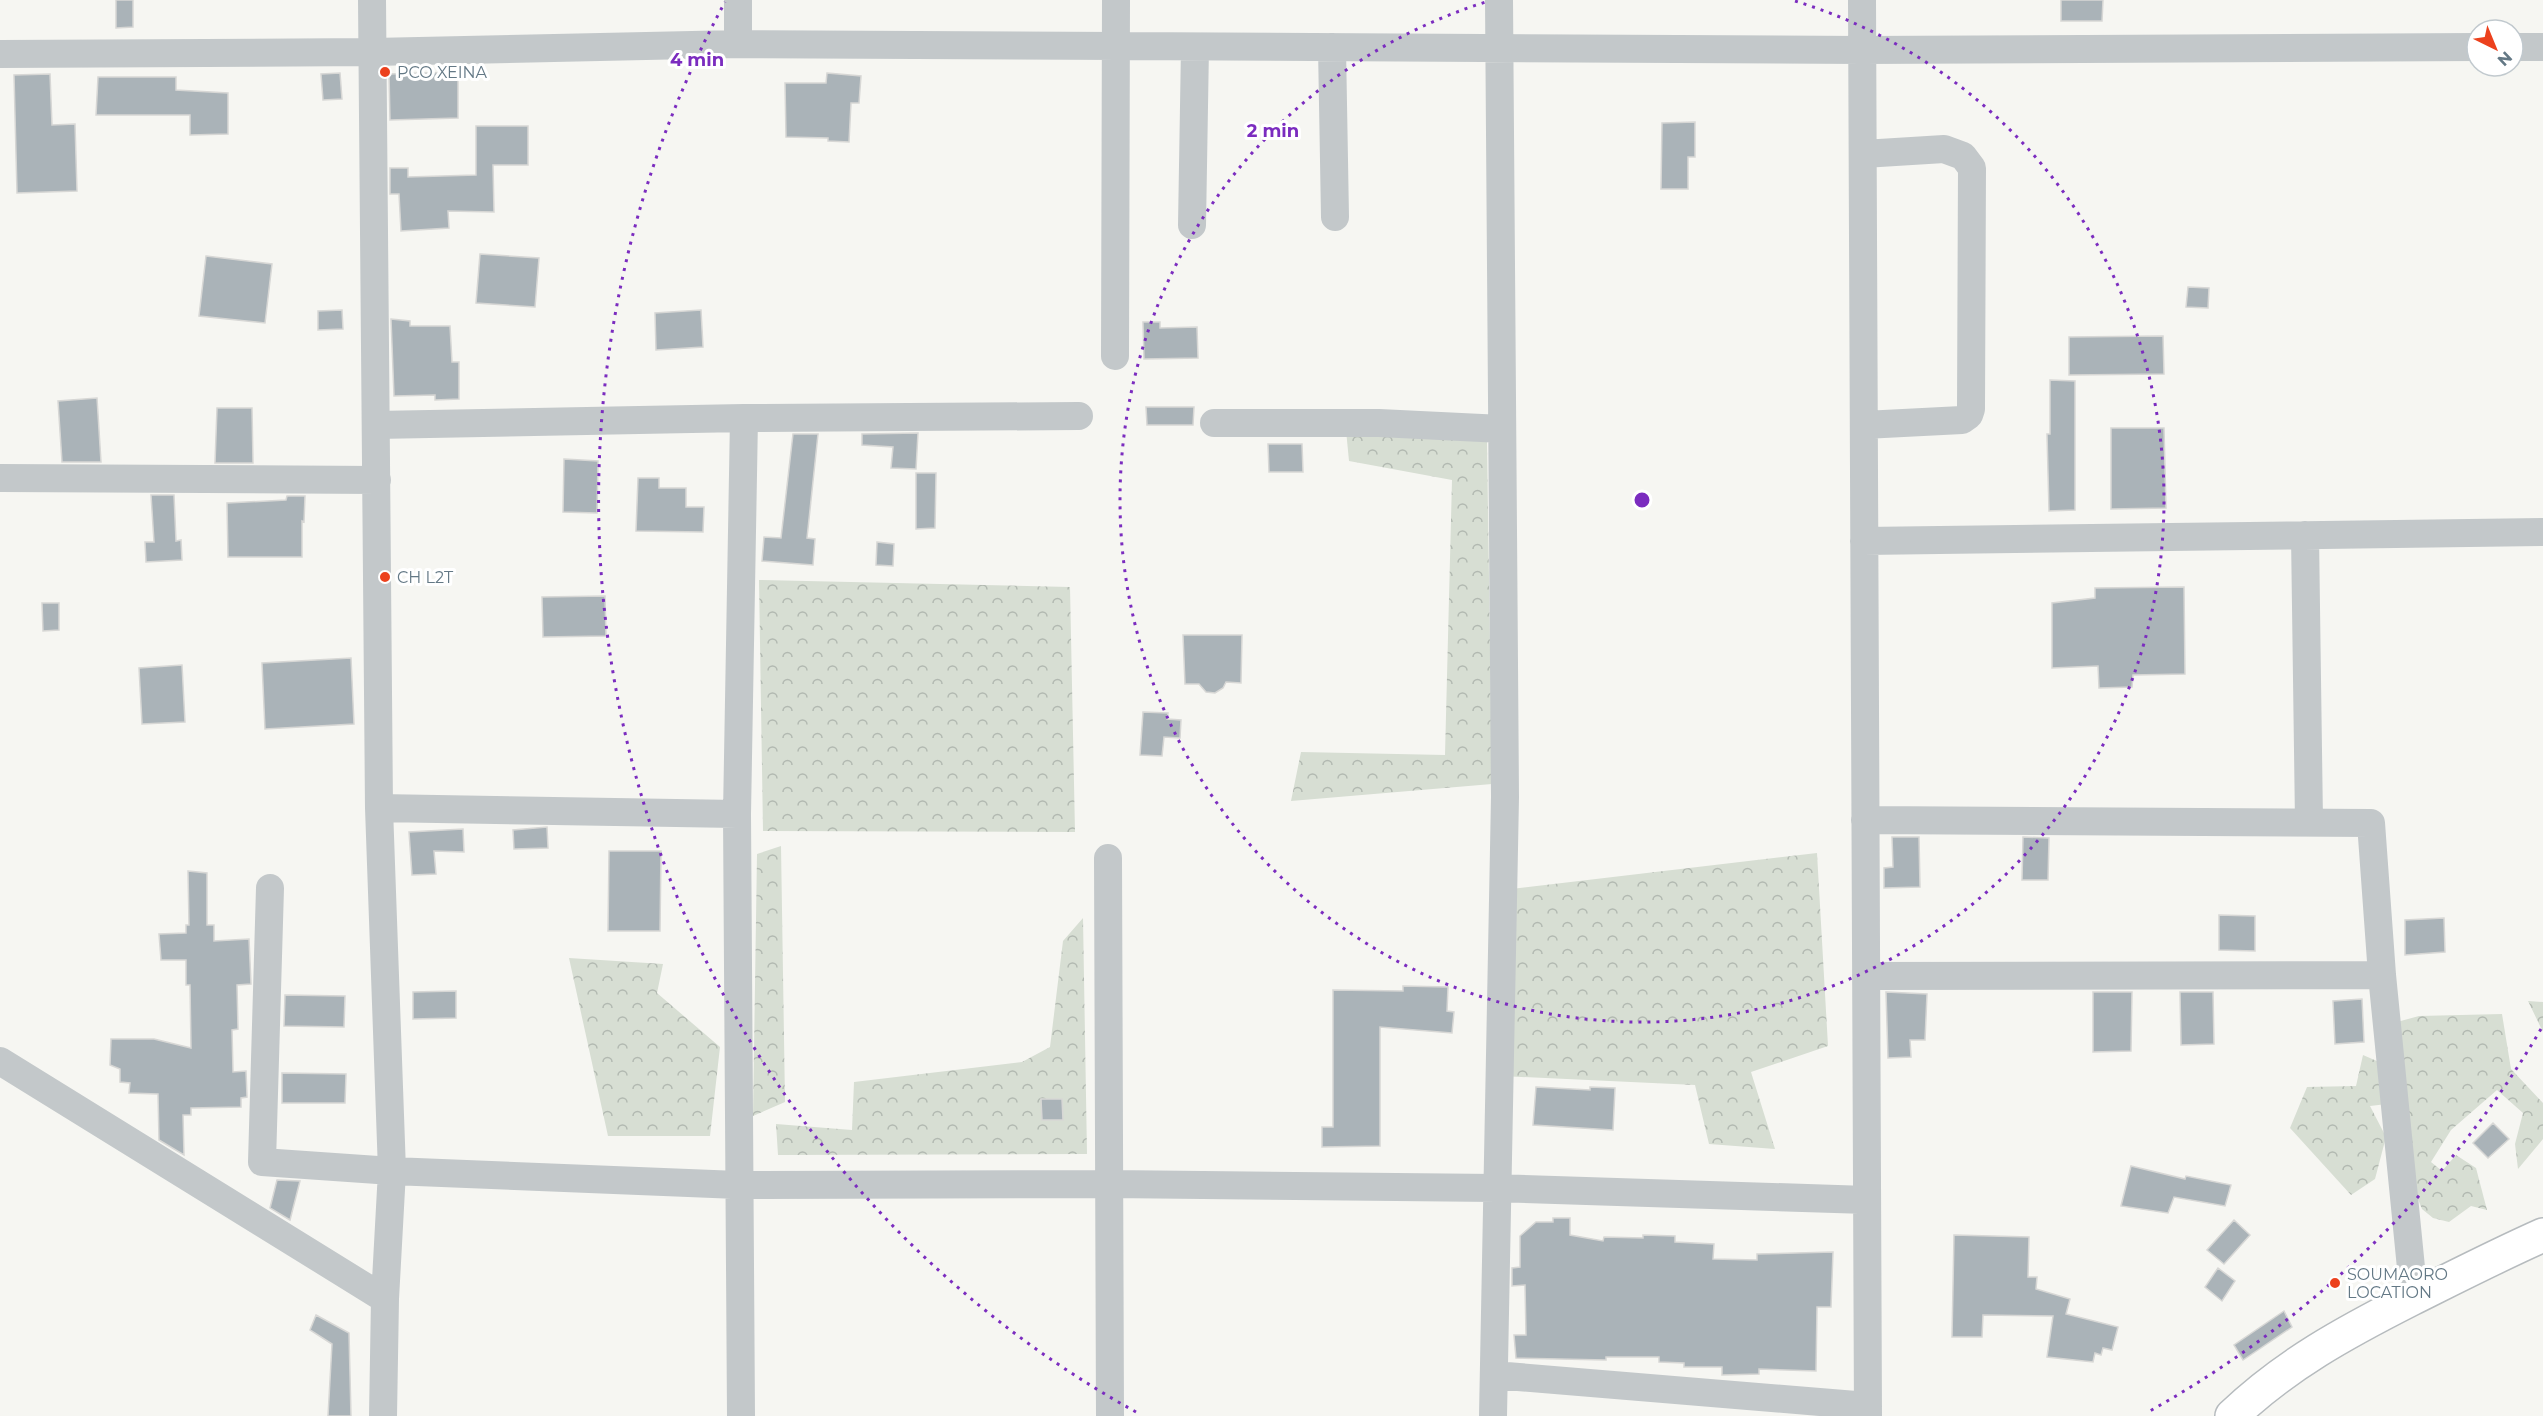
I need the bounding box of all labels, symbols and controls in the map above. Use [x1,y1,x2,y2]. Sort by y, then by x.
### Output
north arrow [2465,18,2525,78]
text: N [2494,47,2516,70]
text: 4 min [670,49,724,71]
place label: PCO XEINA [397,63,488,82]
marker: PCO XEINA [378,65,392,79]
text: 2 min [1247,120,1299,142]
centre of rings [1632,490,1652,510]
place label: CH L2T [397,568,454,587]
marker: CH L2T [378,570,392,584]
place label: SOUMAORO LOCATION [2347,1265,2448,1302]
marker: SOUMAORO LOCATION [2328,1276,2342,1290]

